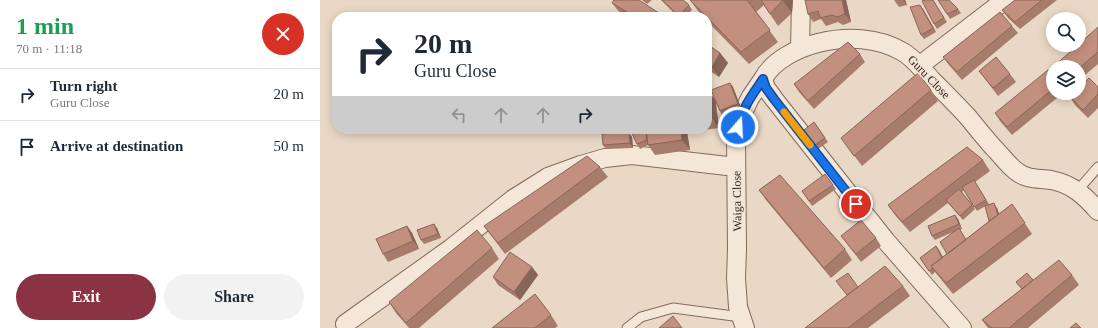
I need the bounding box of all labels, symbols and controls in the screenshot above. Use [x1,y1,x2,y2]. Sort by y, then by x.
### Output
map controls [1046,12,1086,100]
button: search [1046,12,1086,52]
text: 1 min [16,13,74,39]
button: close [262,13,304,55]
icon: right [348,28,400,80]
text: 20 m [414,28,472,59]
text: 70 m · 11:18 [16,41,82,56]
street label: Guru Close [905,52,953,102]
button: layers [1046,60,1086,100]
text: Guru Close [414,61,497,81]
text: Turn right [50,78,117,94]
icon: right [16,84,38,106]
text: 20 m [274,86,304,102]
text: Guru Close [50,95,110,110]
icon: left [448,104,470,126]
icon: ahead [490,104,512,126]
icon: ahead [532,104,554,126]
icon: right [574,104,596,126]
position arrow [717,106,759,148]
icon: arrive [16,136,38,158]
text: Arrive at destination [50,138,183,154]
text: 50 m [274,138,304,154]
street label: Waiga Close [729,171,745,231]
pin [839,187,873,221]
icon: arrive [845,193,867,215]
button: Exit [16,274,156,320]
button: Share [164,274,304,320]

